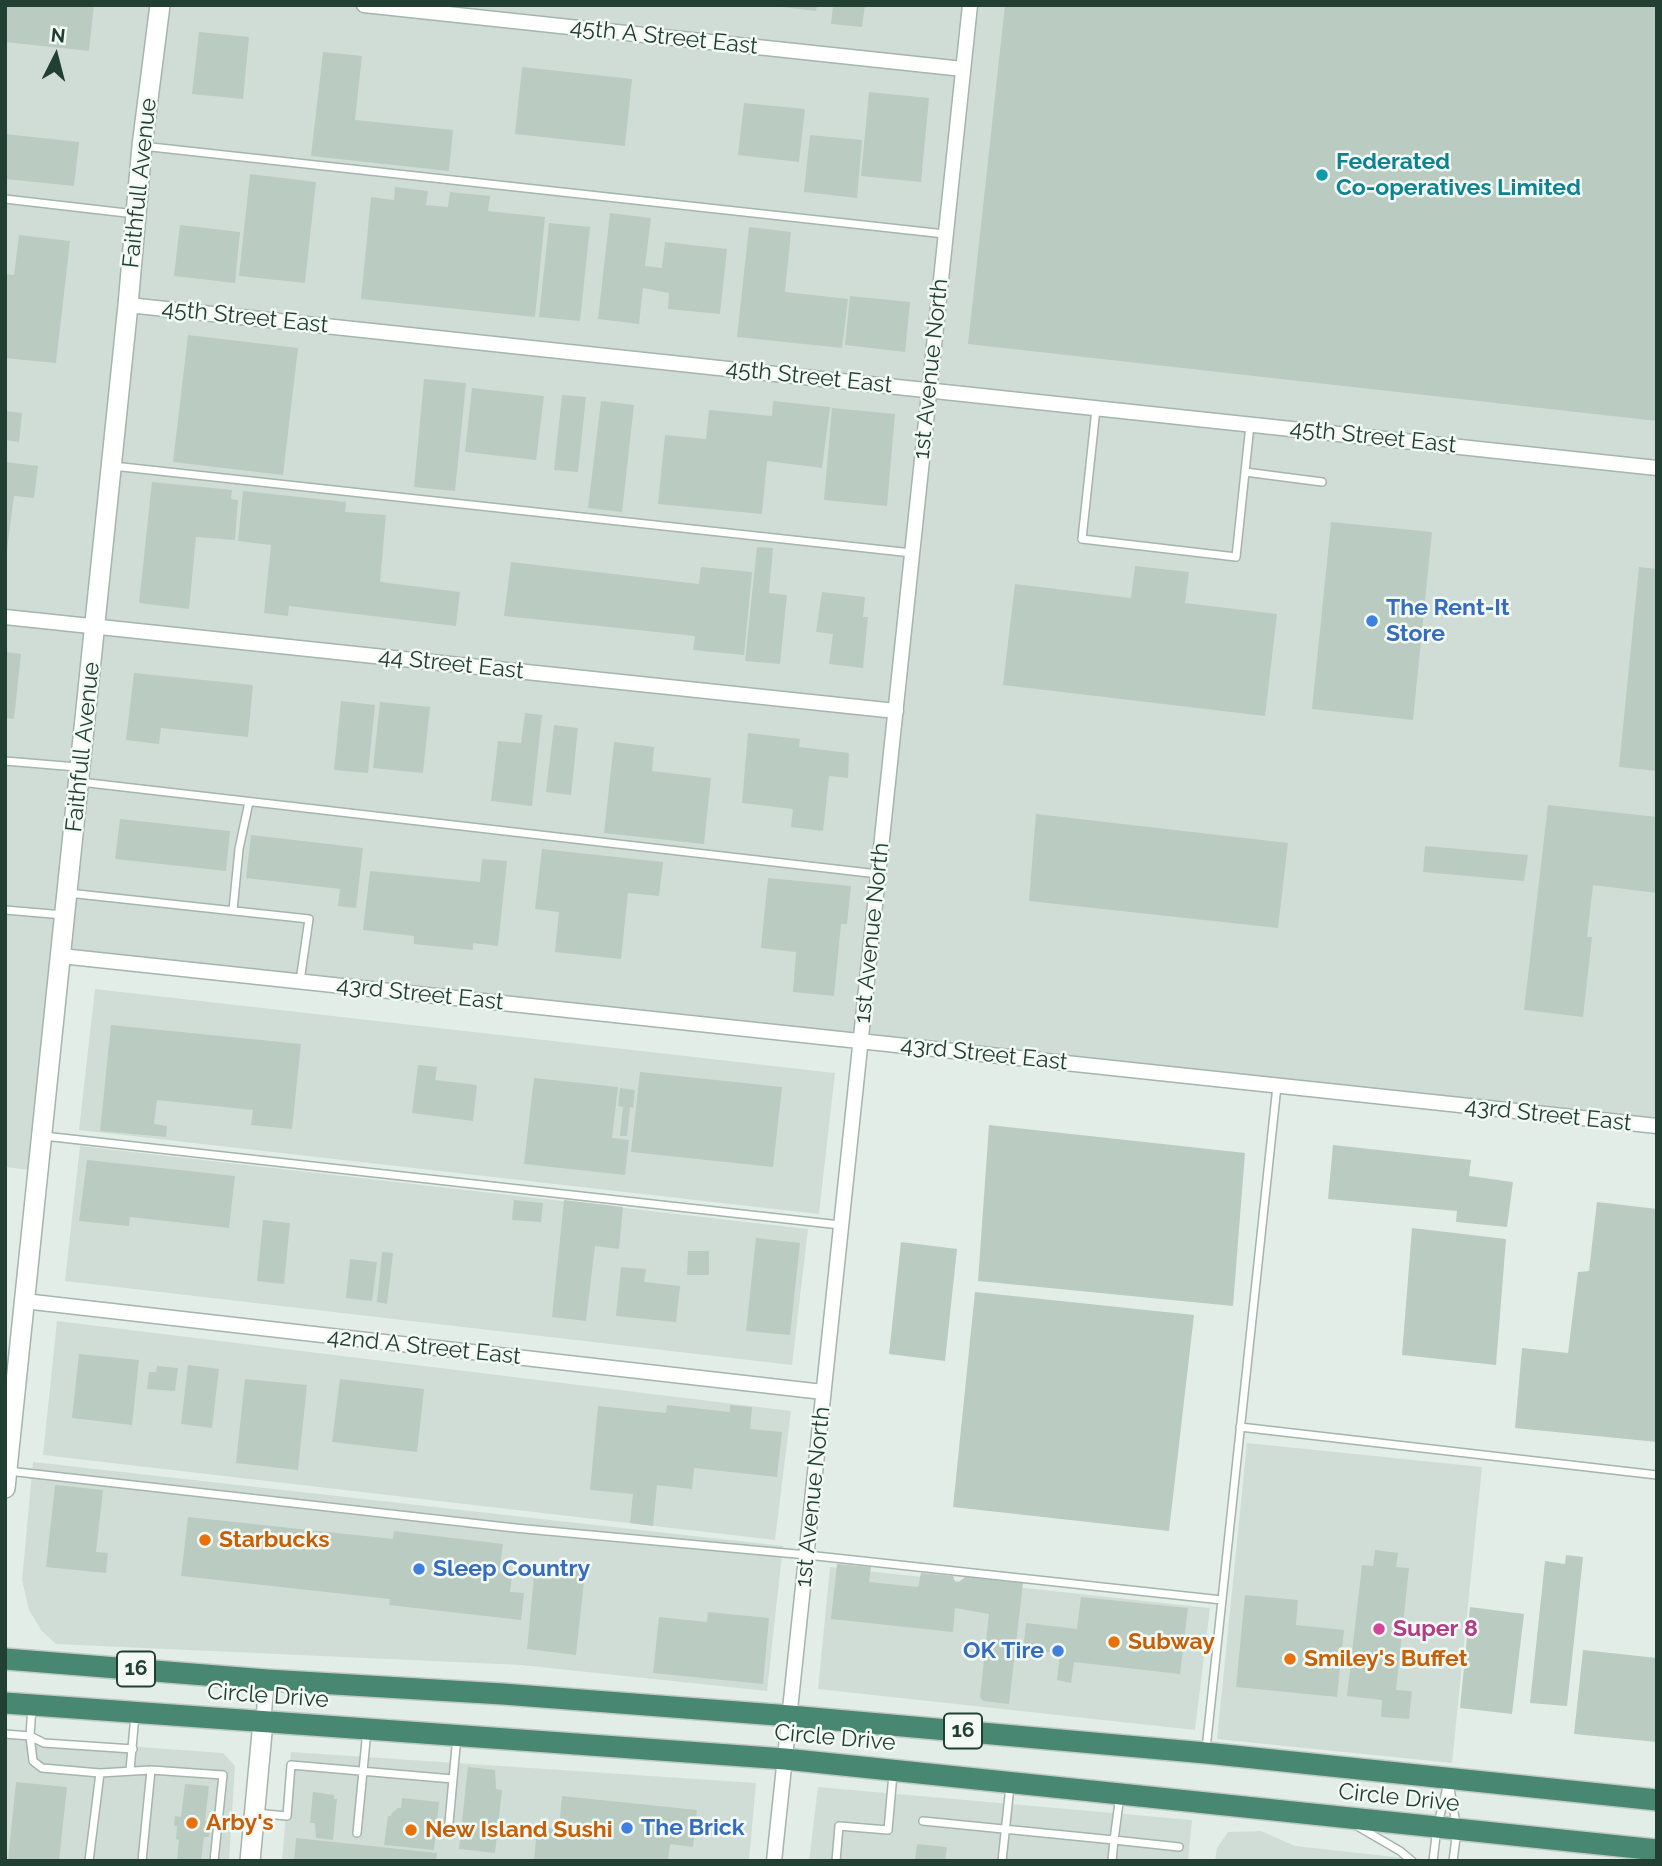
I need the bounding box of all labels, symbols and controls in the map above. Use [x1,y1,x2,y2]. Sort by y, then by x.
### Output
street label: 45th A Street East [569,13,759,61]
north arrow [21,21,91,91]
text: N [50,23,67,47]
street label: Faithfull Avenue [117,97,163,269]
place label: Federated Co-operatives Limited [1336,148,1581,202]
marker: Federated Co-operatives Limited [1314,167,1330,183]
street label: 1st Avenue North [908,277,954,461]
street label: 45th Street East [161,295,329,339]
street label: 45th Street East [725,355,893,399]
street label: 45th Street East [1289,415,1457,459]
place label: The Rent-It Store [1386,594,1510,648]
marker: The Rent-It Store [1364,613,1380,629]
street label: 44 Street East [377,643,525,685]
street label: Faithfull Avenue [60,661,106,833]
street label: 1st Avenue North [849,841,895,1025]
street label: 43rd Street East [335,972,505,1016]
street label: 43rd Street East [899,1032,1069,1076]
street label: 43rd Street East [1463,1093,1633,1137]
street label: 42nd A Street East [326,1323,522,1371]
street label: 1st Avenue North [790,1405,836,1589]
place label: Starbucks [219,1526,330,1554]
marker: Starbucks [197,1532,213,1548]
place label: Sleep Country [433,1555,590,1583]
marker: Sleep Country [411,1561,427,1577]
place label: Super 8 [1393,1615,1478,1643]
marker: Super 8 [1371,1621,1387,1637]
place label: Subway [1128,1628,1215,1656]
marker: Subway [1106,1634,1122,1650]
place label: OK Tire [963,1637,1044,1665]
marker: OK Tire [1050,1643,1066,1659]
place label: Smiley's Buffet [1304,1645,1468,1673]
marker: Smiley's Buffet [1282,1651,1298,1667]
road number: 16 [117,1652,155,1686]
street label: Circle Drive [206,1678,330,1714]
road number: 16 [944,1714,982,1748]
street label: Circle Drive [773,1719,897,1757]
street label: Circle Drive [1337,1778,1461,1818]
place label: Arby's [206,1809,274,1837]
place label: The Brick [641,1814,745,1842]
marker: Arby's [184,1815,200,1831]
place label: New Island Sushi [425,1816,612,1844]
marker: The Brick [619,1820,635,1836]
marker: New Island Sushi [403,1822,419,1838]

